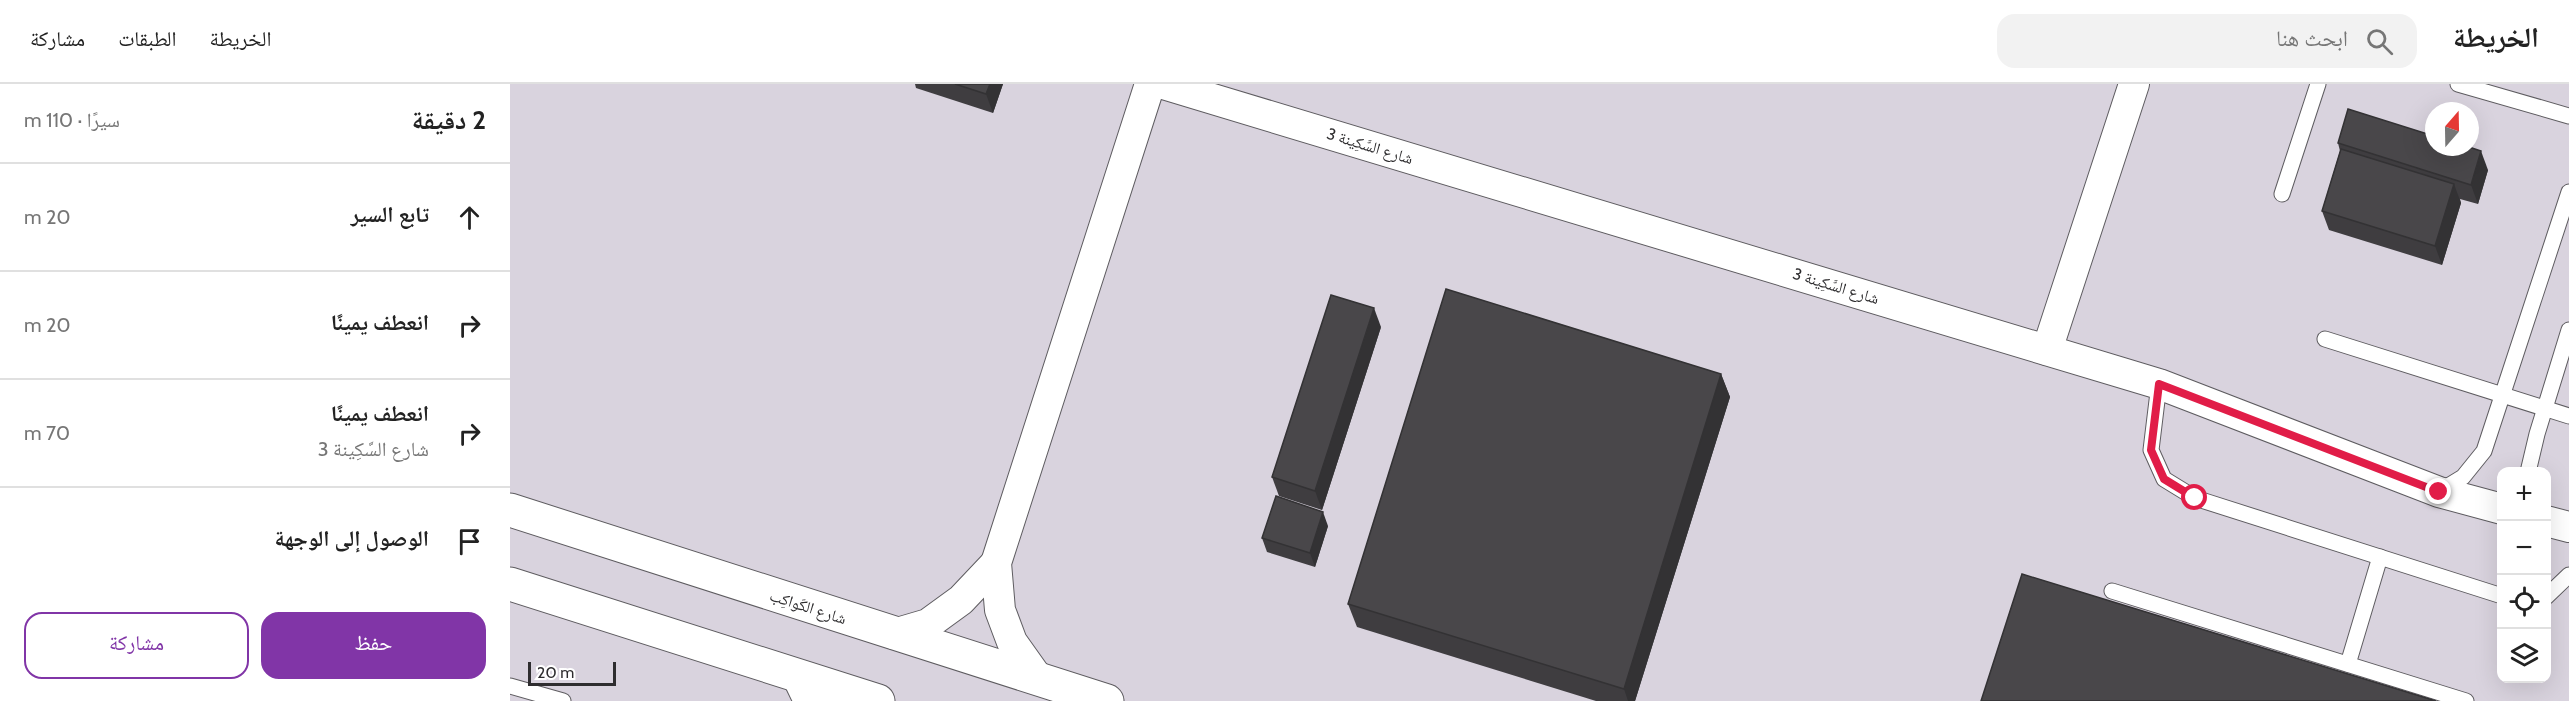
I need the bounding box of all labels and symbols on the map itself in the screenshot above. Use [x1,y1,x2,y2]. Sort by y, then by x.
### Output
north arrow [2425,102,2479,156]
street label: شارع السَّكِينة 3 [1324,124,1415,169]
street label: شارع السَّكِينة 3 [1790,264,1881,309]
route end [2425,478,2451,504]
route start [2181,484,2207,510]
street label: شارع الكَواكِب [767,586,849,629]
scale bar [528,659,616,686]

